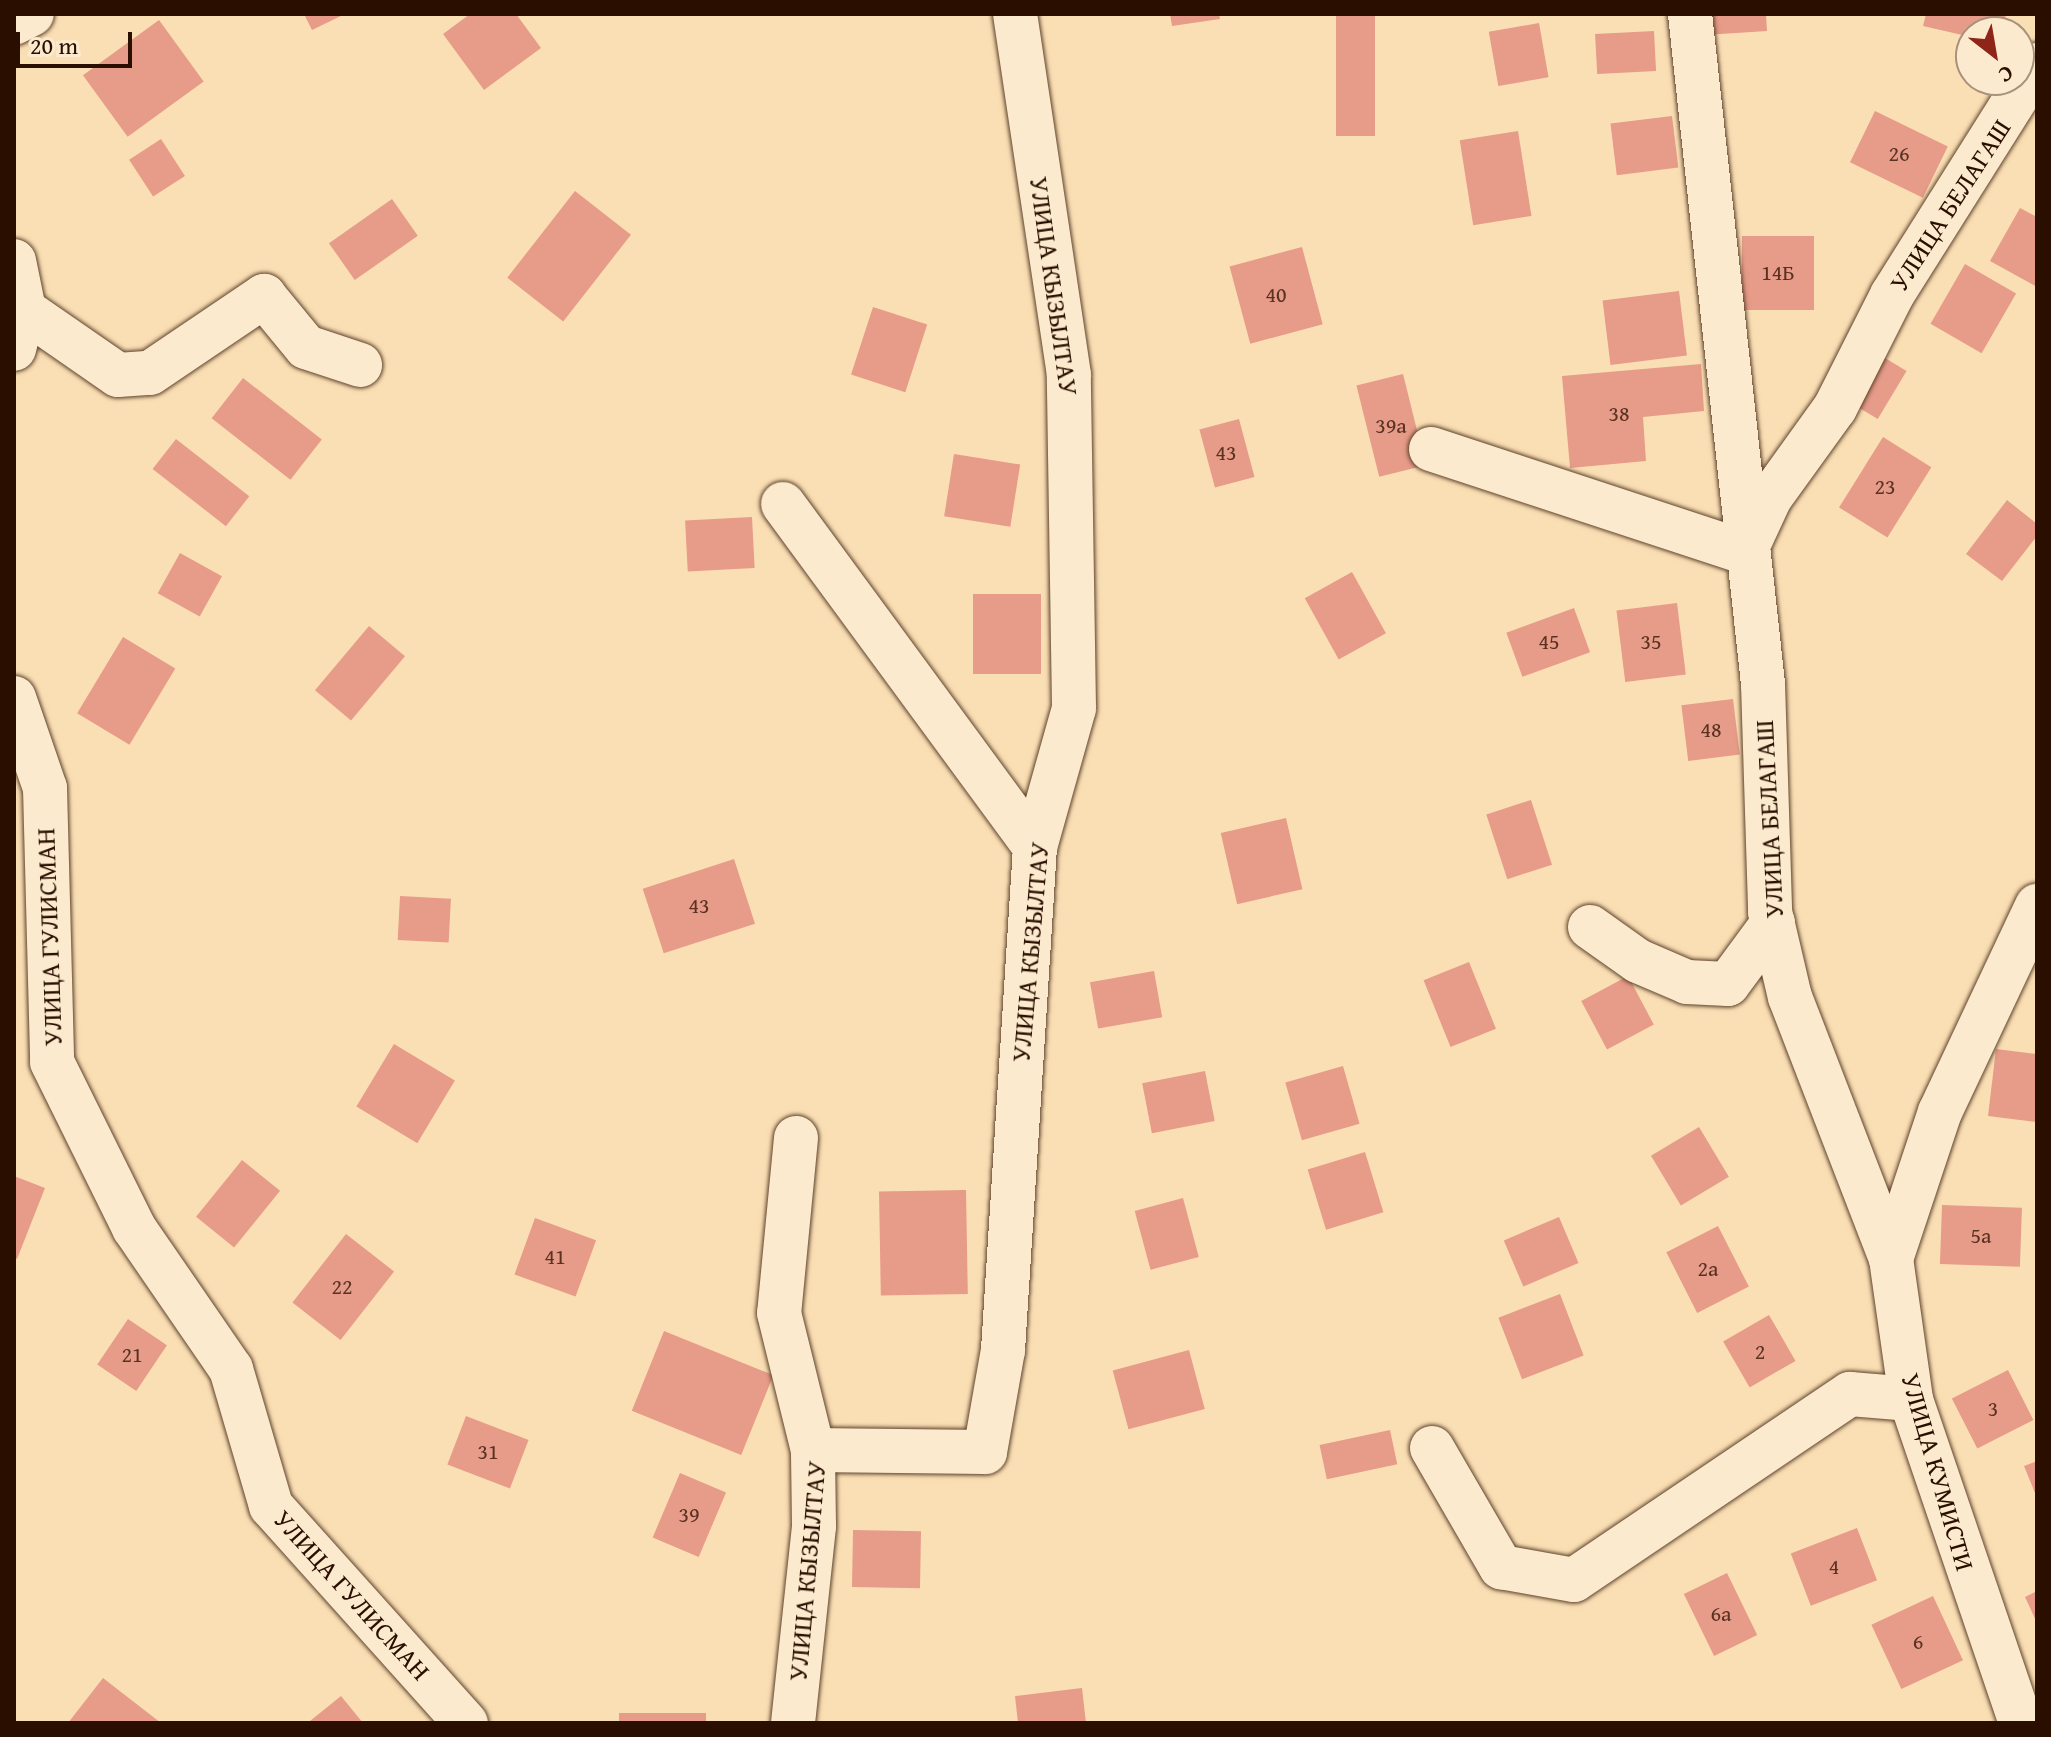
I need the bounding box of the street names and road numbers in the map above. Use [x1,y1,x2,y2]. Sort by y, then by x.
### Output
street label: УЛИЦА БЕЛАГАШ [1883,113,2017,297]
street label: УЛИЦА КЫЗЫЛТАУ [1023,175,1085,397]
street label: УЛИЦА БЕЛАГАШ [1748,719,1790,919]
street label: УЛИЦА ГУЛИСМАН [30,827,68,1047]
street label: УЛИЦА КЫЗЫЛТАУ [1005,841,1055,1063]
street label: УЛИЦА КУМИСТИ [1895,1370,1981,1574]
street label: УЛИЦА КЫЗЫЛТАУ [782,1460,832,1682]
street label: УЛИЦА ГУЛИСМАН [267,1503,437,1687]

